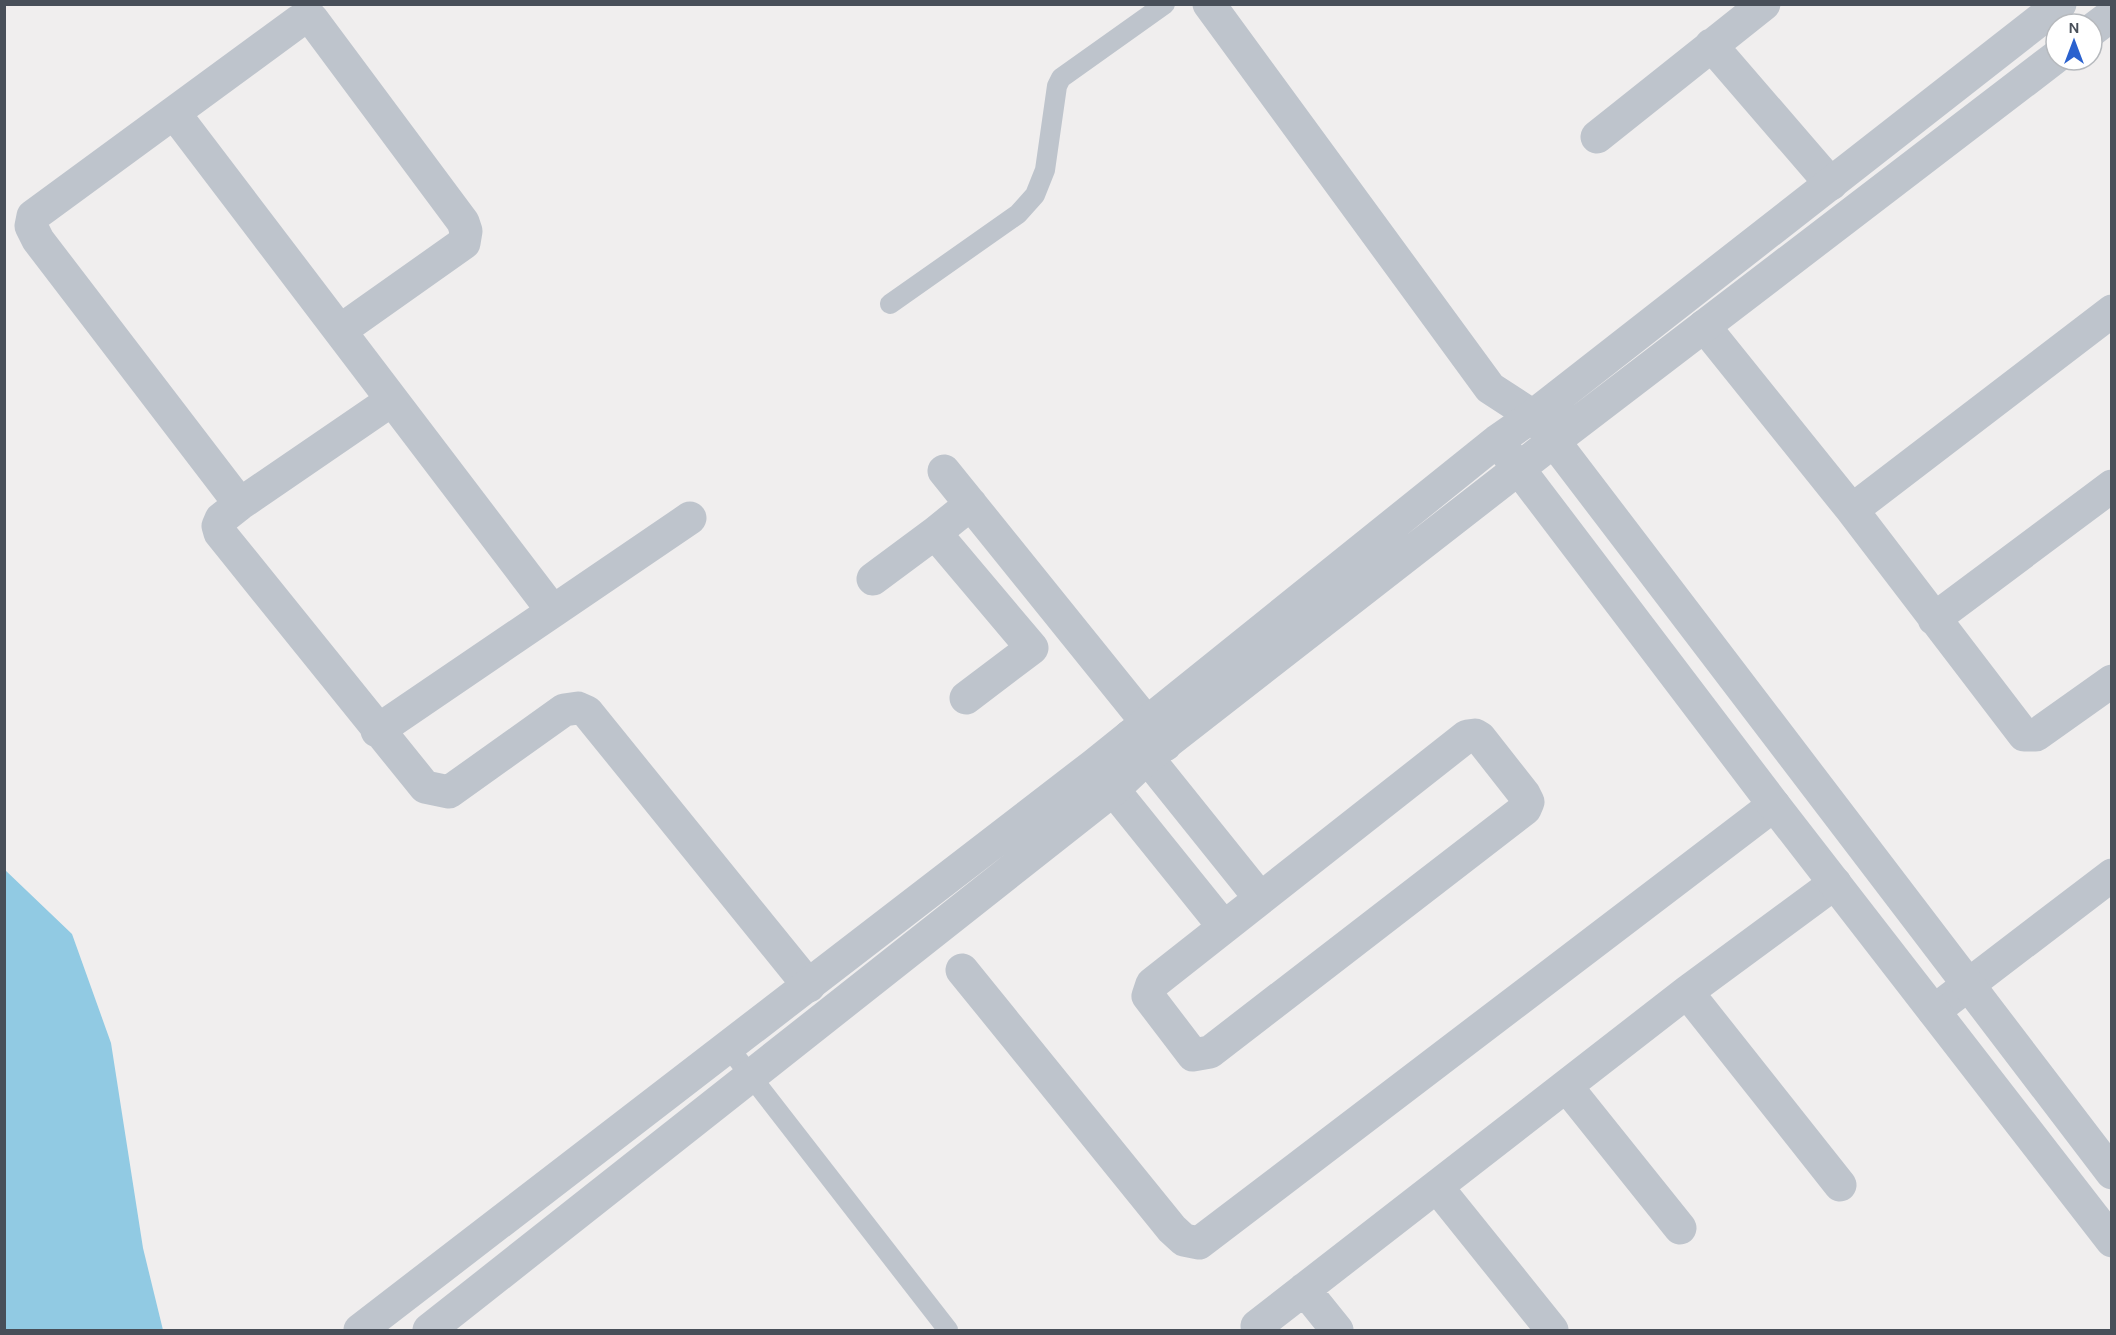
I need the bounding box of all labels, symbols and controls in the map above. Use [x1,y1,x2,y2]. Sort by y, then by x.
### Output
north arrow [2044,12,2104,72]
text: N [2068,18,2080,37]

